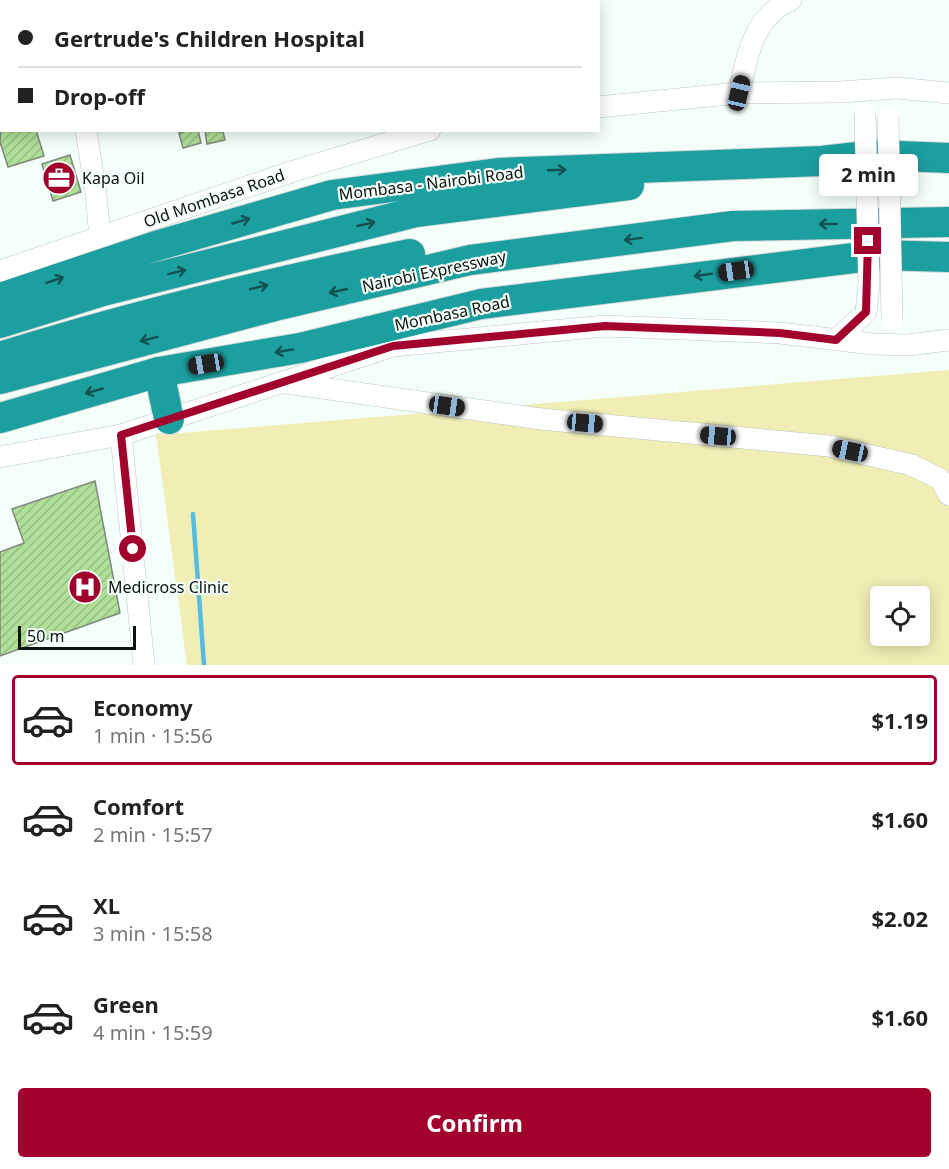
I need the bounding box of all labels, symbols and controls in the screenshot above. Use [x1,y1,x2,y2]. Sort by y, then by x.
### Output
text: Gertrude's Children Hospital [54,23,365,53]
car [726,73,752,113]
text: Drop-off [54,81,145,111]
callout: 2 min [818,154,918,196]
office icon: Kapa Oil [41,160,77,196]
street label: Mombasa - Nairobi Road [337,161,525,205]
text: 2 min [841,161,896,188]
street label: Old Mombasa Road [141,164,287,232]
one-way arrow [547,165,567,176]
place label: Kapa Oil [82,167,145,189]
one-way arrow [231,215,250,226]
one-way arrow [357,218,376,230]
one-way arrow [818,219,838,230]
route end [854,227,881,254]
one-way arrow [624,234,644,245]
street label: Nairobi Expressway [360,245,509,297]
car [717,260,755,282]
one-way arrow [168,266,187,278]
one-way arrow [693,270,713,281]
one-way arrow [45,273,64,284]
one-way arrow [249,281,268,293]
one-way arrow [329,286,348,298]
street label: Mombasa Road [392,290,512,336]
one-way arrow [140,333,159,345]
one-way arrow [275,346,295,357]
car [187,352,225,376]
one-way arrow [85,386,104,397]
car [428,395,466,417]
car [566,412,604,434]
car [699,425,737,447]
car [831,438,869,464]
route start [119,535,146,562]
hospital icon: Medicross Clinic [67,569,103,605]
place label: Medicross Clinic [108,576,229,598]
map controls [870,586,930,646]
button: locate [870,586,930,646]
scale bar [18,623,136,650]
text: 50 m [27,625,64,647]
text: Economy [93,692,192,722]
icon: car [21,693,75,747]
text: $1.19 [871,705,928,735]
text: 1 min · 15:56 [93,722,213,749]
text: Comfort [93,791,184,821]
icon: car [21,792,75,846]
text: $1.60 [871,804,928,834]
text: 2 min · 15:57 [93,821,213,848]
text: XL [93,890,120,920]
icon: car [21,891,75,945]
text: $2.02 [871,903,928,933]
text: 3 min · 15:58 [93,920,213,947]
text: Green [93,989,159,1019]
icon: car [21,990,75,1044]
text: $1.60 [871,1002,928,1032]
text: 4 min · 15:59 [93,1019,213,1046]
button: Confirm [18,1088,931,1157]

